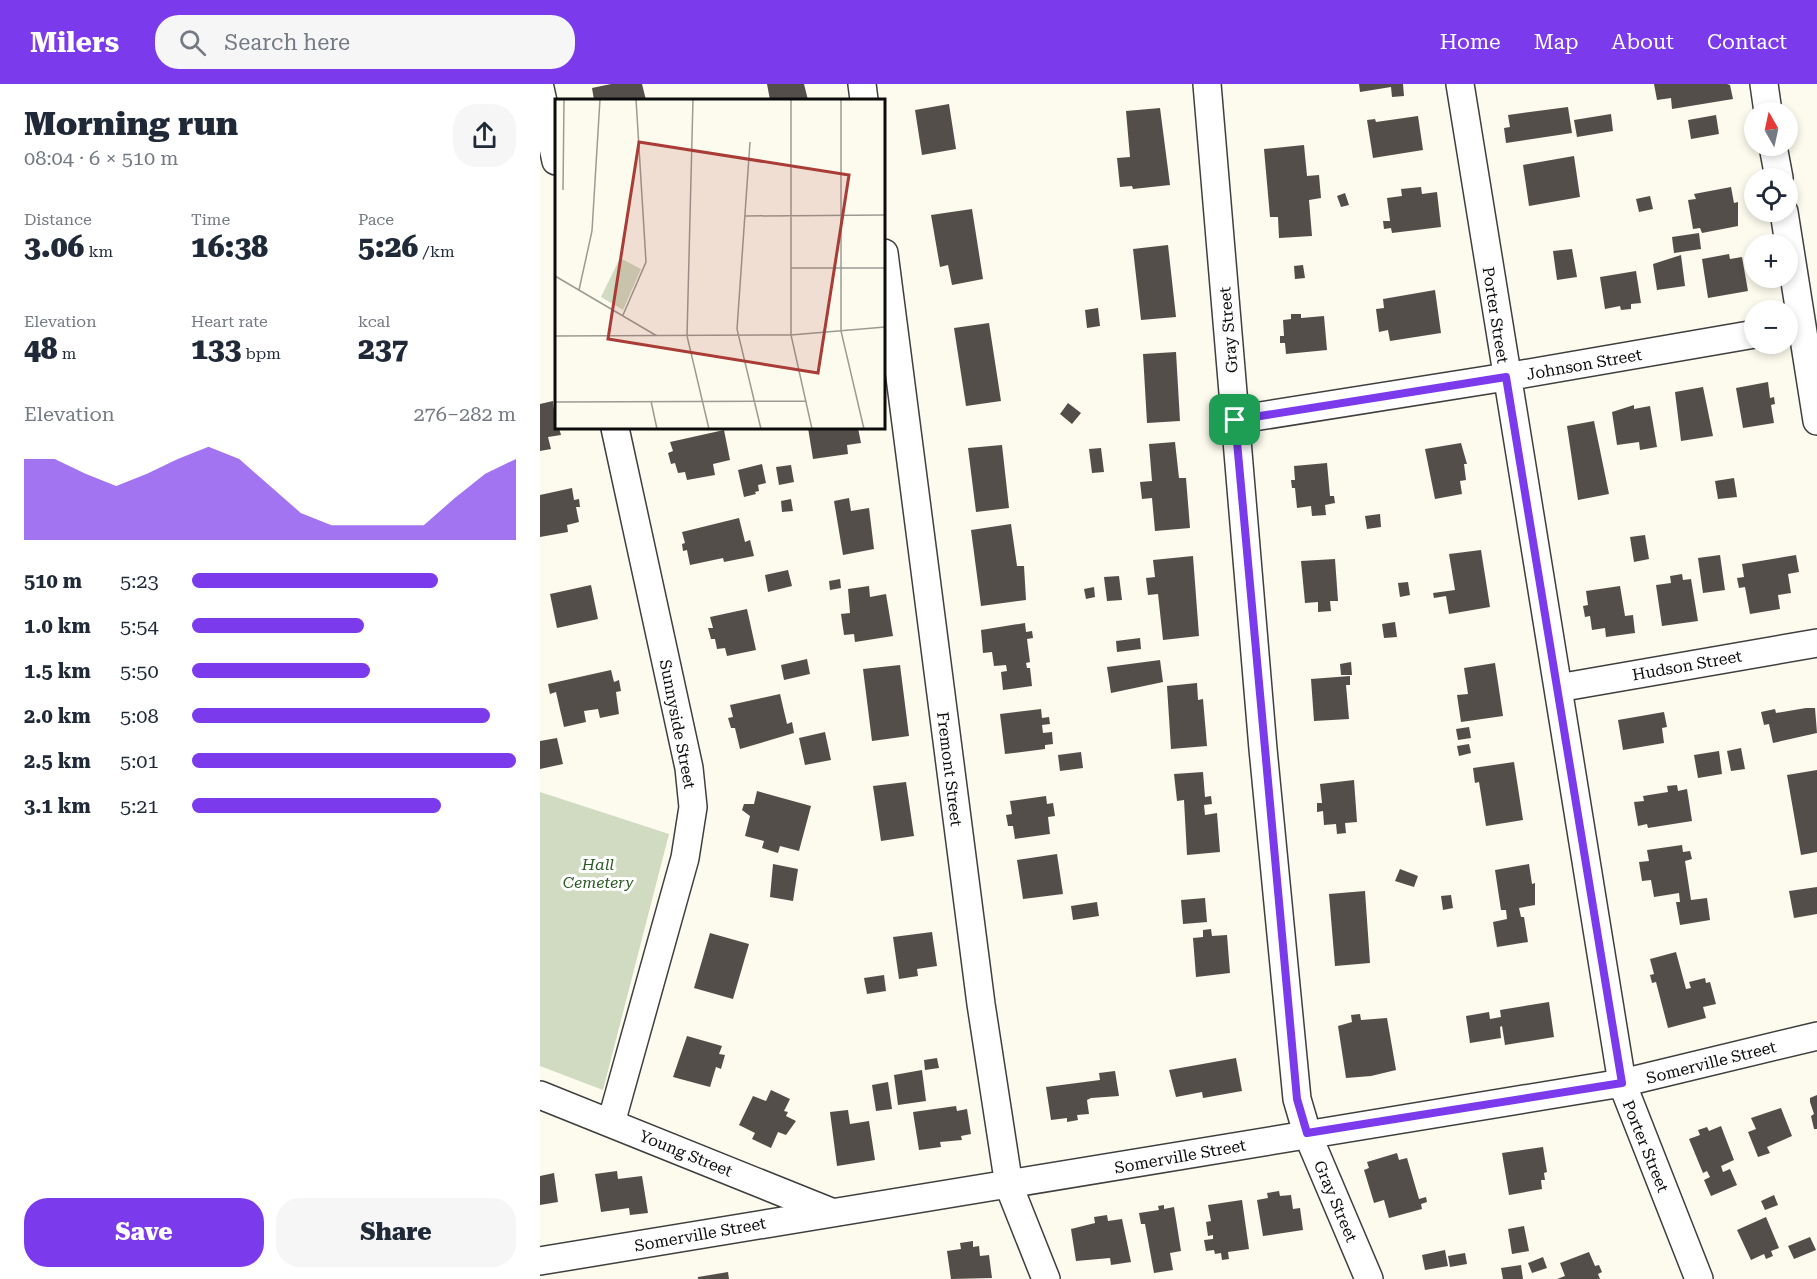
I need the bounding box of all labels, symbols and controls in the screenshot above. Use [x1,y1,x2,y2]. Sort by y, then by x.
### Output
search box [155,15,575,69]
text: Milers [30,26,119,59]
icon: search [176,26,209,59]
text: Search here [224,30,350,55]
text: Home [1440,30,1501,54]
text: Map [1534,30,1579,54]
text: About [1612,30,1674,54]
text: Contact [1707,30,1787,54]
inset map [555,99,885,429]
north arrow [1744,102,1798,156]
map controls [1744,102,1798,354]
text: Morning run [24,104,238,143]
button: share [453,104,516,167]
text: 08:04 · 6 × 510 m [24,146,179,170]
button: locate [1744,168,1798,222]
text: Distance [24,210,92,229]
text: Time [191,210,230,229]
text: Pace [358,210,394,229]
text: 3.06 [24,229,84,264]
text: 16:38 [191,229,268,264]
text: 5:26 [358,229,418,264]
button: + [1744,234,1798,288]
text: km [84,242,113,261]
text: /km [418,242,455,261]
street label: Porter Street [1478,265,1513,365]
street label: Gray Street [1215,286,1242,374]
button: − [1744,300,1798,354]
text: Elevation [24,312,97,331]
text: Heart rate [191,312,268,331]
text: kcal [358,312,390,331]
text: 48 [24,331,58,366]
text: 133 [191,331,241,366]
text: 237 [358,331,408,366]
text: m [58,344,76,363]
text: bpm [241,344,281,363]
street label: Johnson Street [1525,345,1643,384]
pin [1209,394,1260,445]
text: Elevation [24,402,115,426]
text: 276–282 m [413,402,516,426]
icon: arrive [1218,403,1251,436]
text: 510 m [24,569,82,593]
text: 5:23 [120,569,159,593]
text: 1.0 km [24,614,91,638]
text: 5:54 [120,614,159,638]
street label: Hudson Street [1631,646,1743,684]
street label: Sunnyside Street [656,658,699,790]
text: 1.5 km [24,659,91,683]
text: 5:50 [120,659,159,683]
text: 2.0 km [24,704,91,728]
text: 5:08 [120,704,159,728]
street label: Fremont Street [933,711,966,827]
text: 2.5 km [24,749,91,773]
text: 5:01 [120,749,159,773]
text: 3.1 km [24,794,91,818]
text: 5:21 [120,794,159,818]
park label: Hall Cemetery [563,855,634,892]
street label: Somerville Street [1644,1037,1778,1088]
street label: Porter Street [1618,1097,1673,1195]
street label: Young Street [636,1126,735,1181]
street label: Somerville Street [1113,1136,1247,1177]
street label: Gray Street [1310,1158,1361,1245]
button: Save [24,1198,264,1267]
button: Share [276,1198,516,1267]
street label: Somerville Street [633,1214,767,1255]

